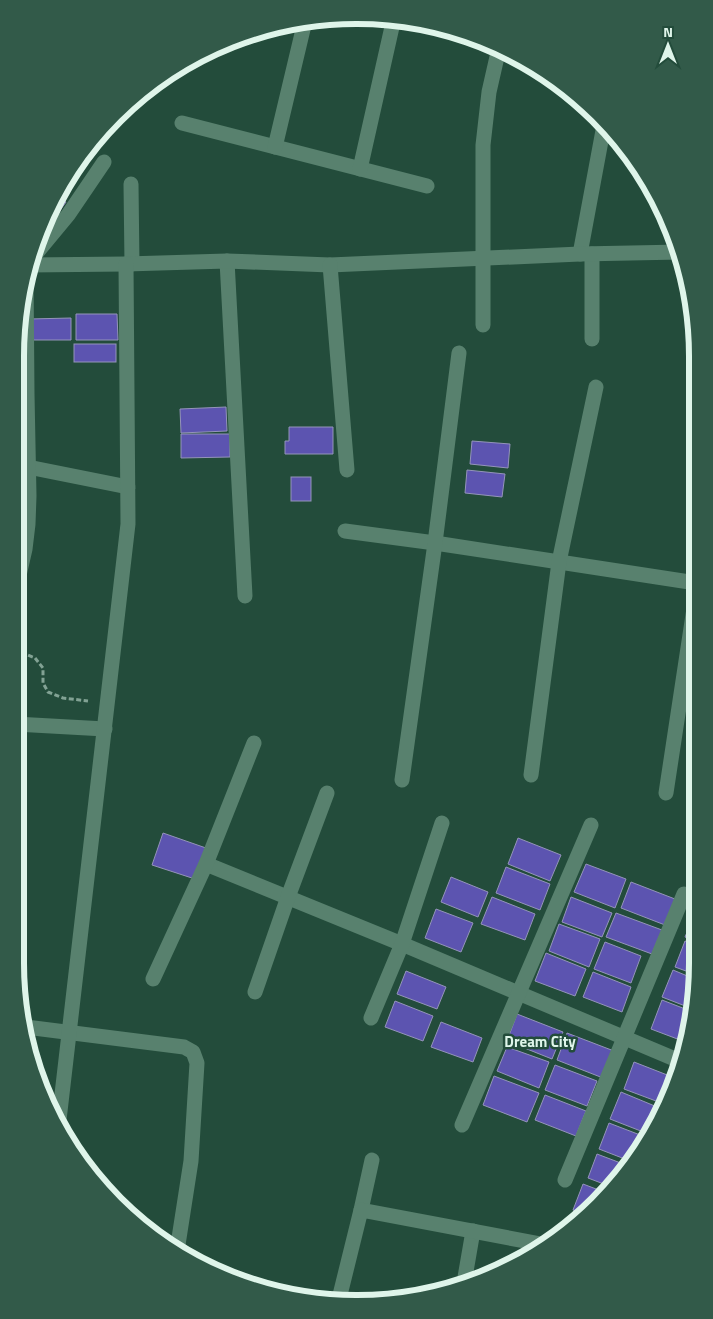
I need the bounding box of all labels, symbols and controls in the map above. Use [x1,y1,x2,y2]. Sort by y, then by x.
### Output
north arrow [643,20,693,70]
text: N [663,21,673,42]
district label: Dream City [504,1030,576,1053]

